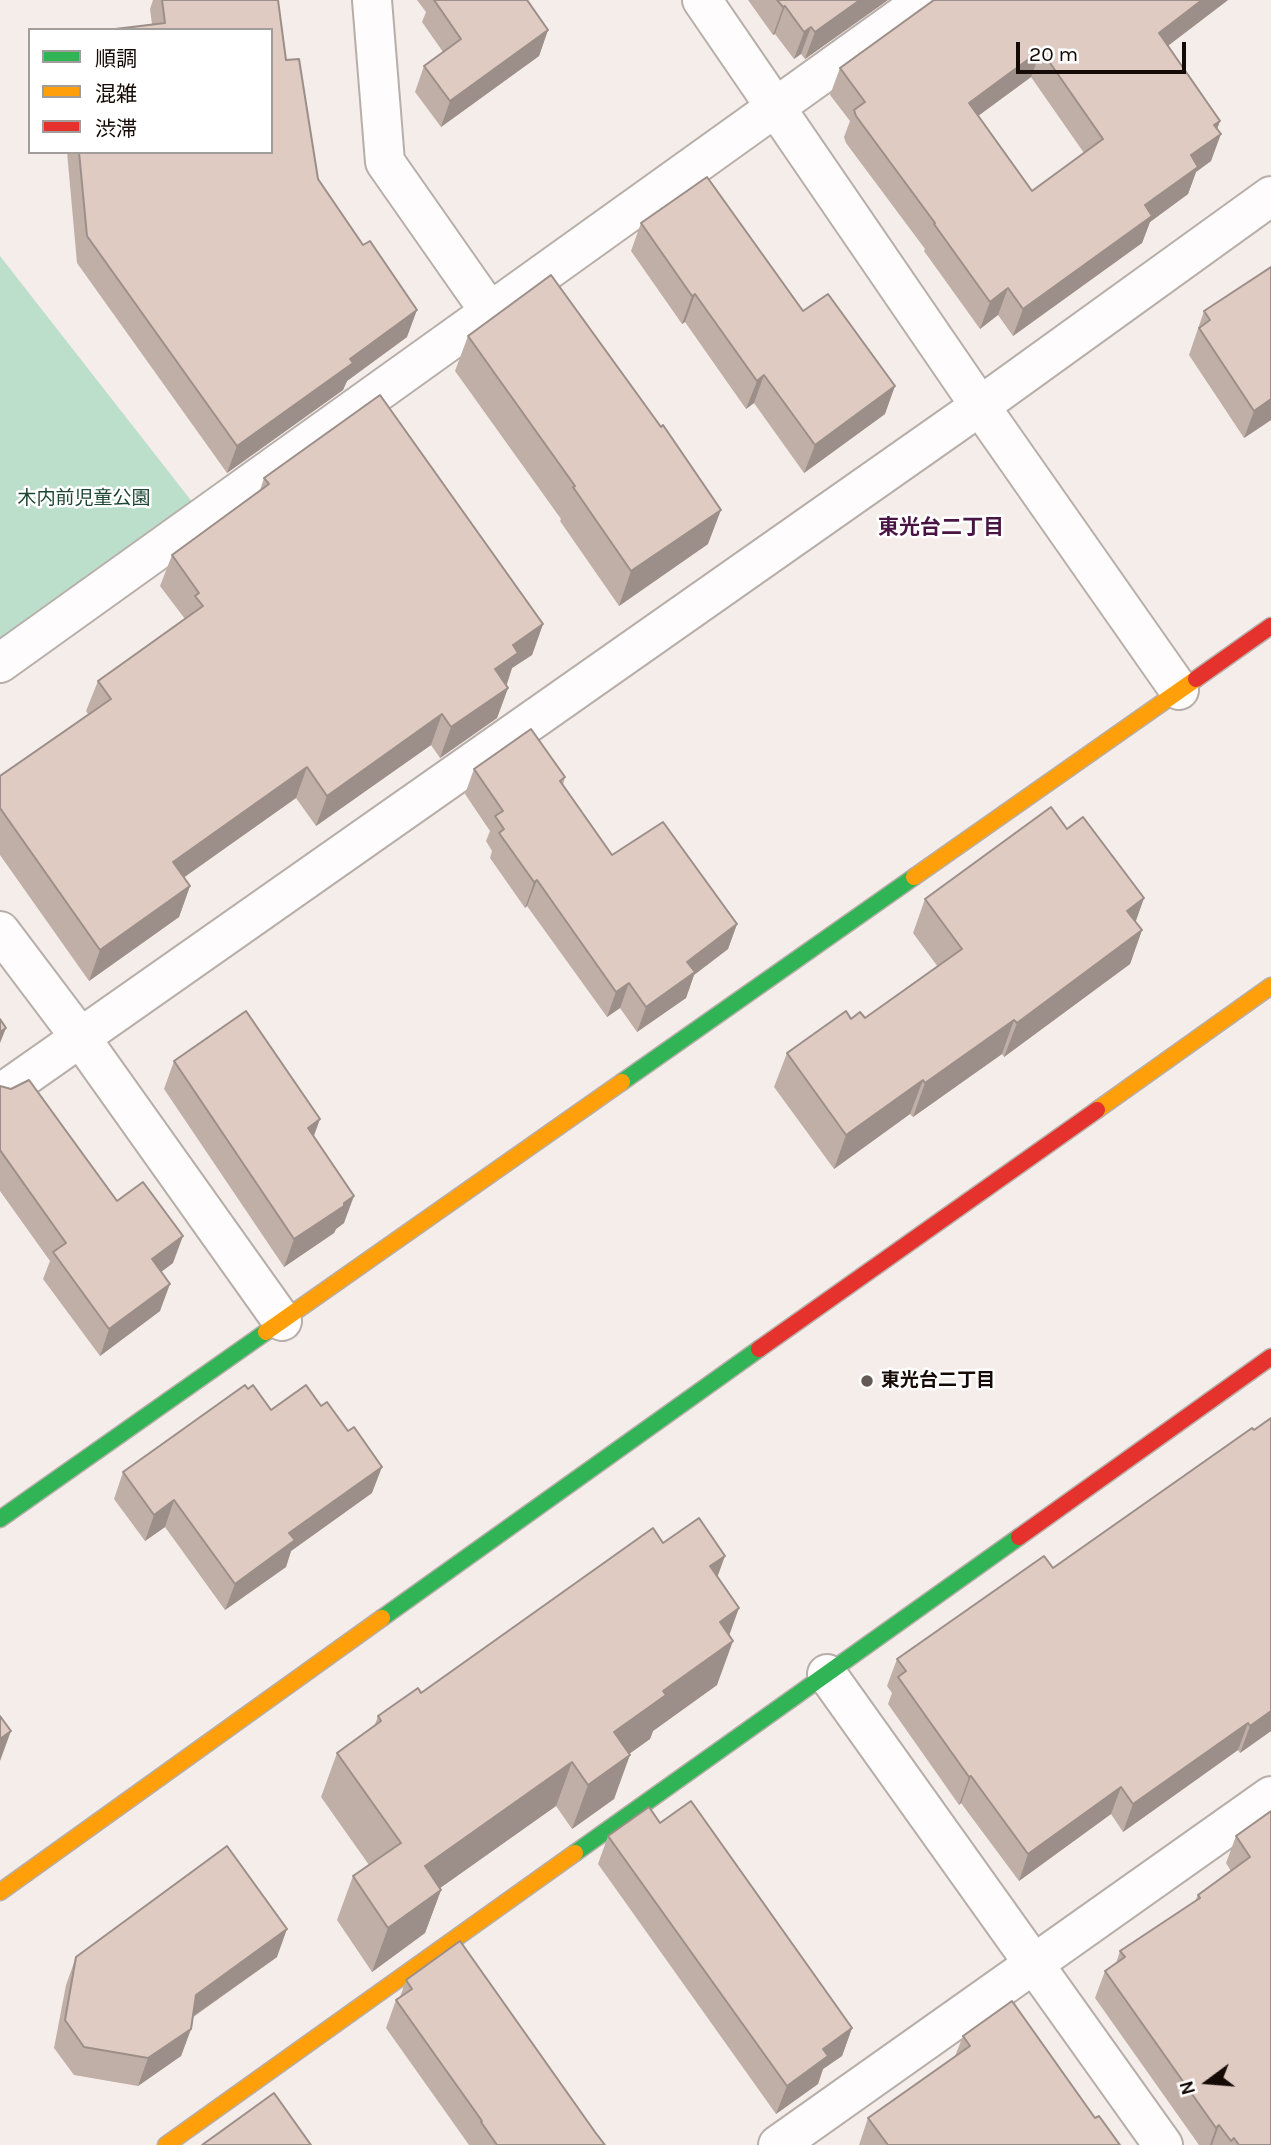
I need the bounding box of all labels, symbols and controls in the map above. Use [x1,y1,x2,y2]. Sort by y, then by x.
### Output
legend [28,28,273,154]
scale bar [1019,28,1189,72]
text: 20 m [1029,42,1078,66]
text: 順調 [95,47,137,71]
text: 混雑 [95,82,137,106]
text: 渋滞 [95,117,137,141]
park label: 木内前児童公園 [18,488,150,510]
district label: 東光台二丁目 [878,515,1004,541]
place label: 東光台二丁目 [881,1370,995,1392]
marker: 東光台二丁目 [859,1373,875,1389]
north arrow [1173,2047,1243,2117]
text: N [1175,2078,1200,2097]

